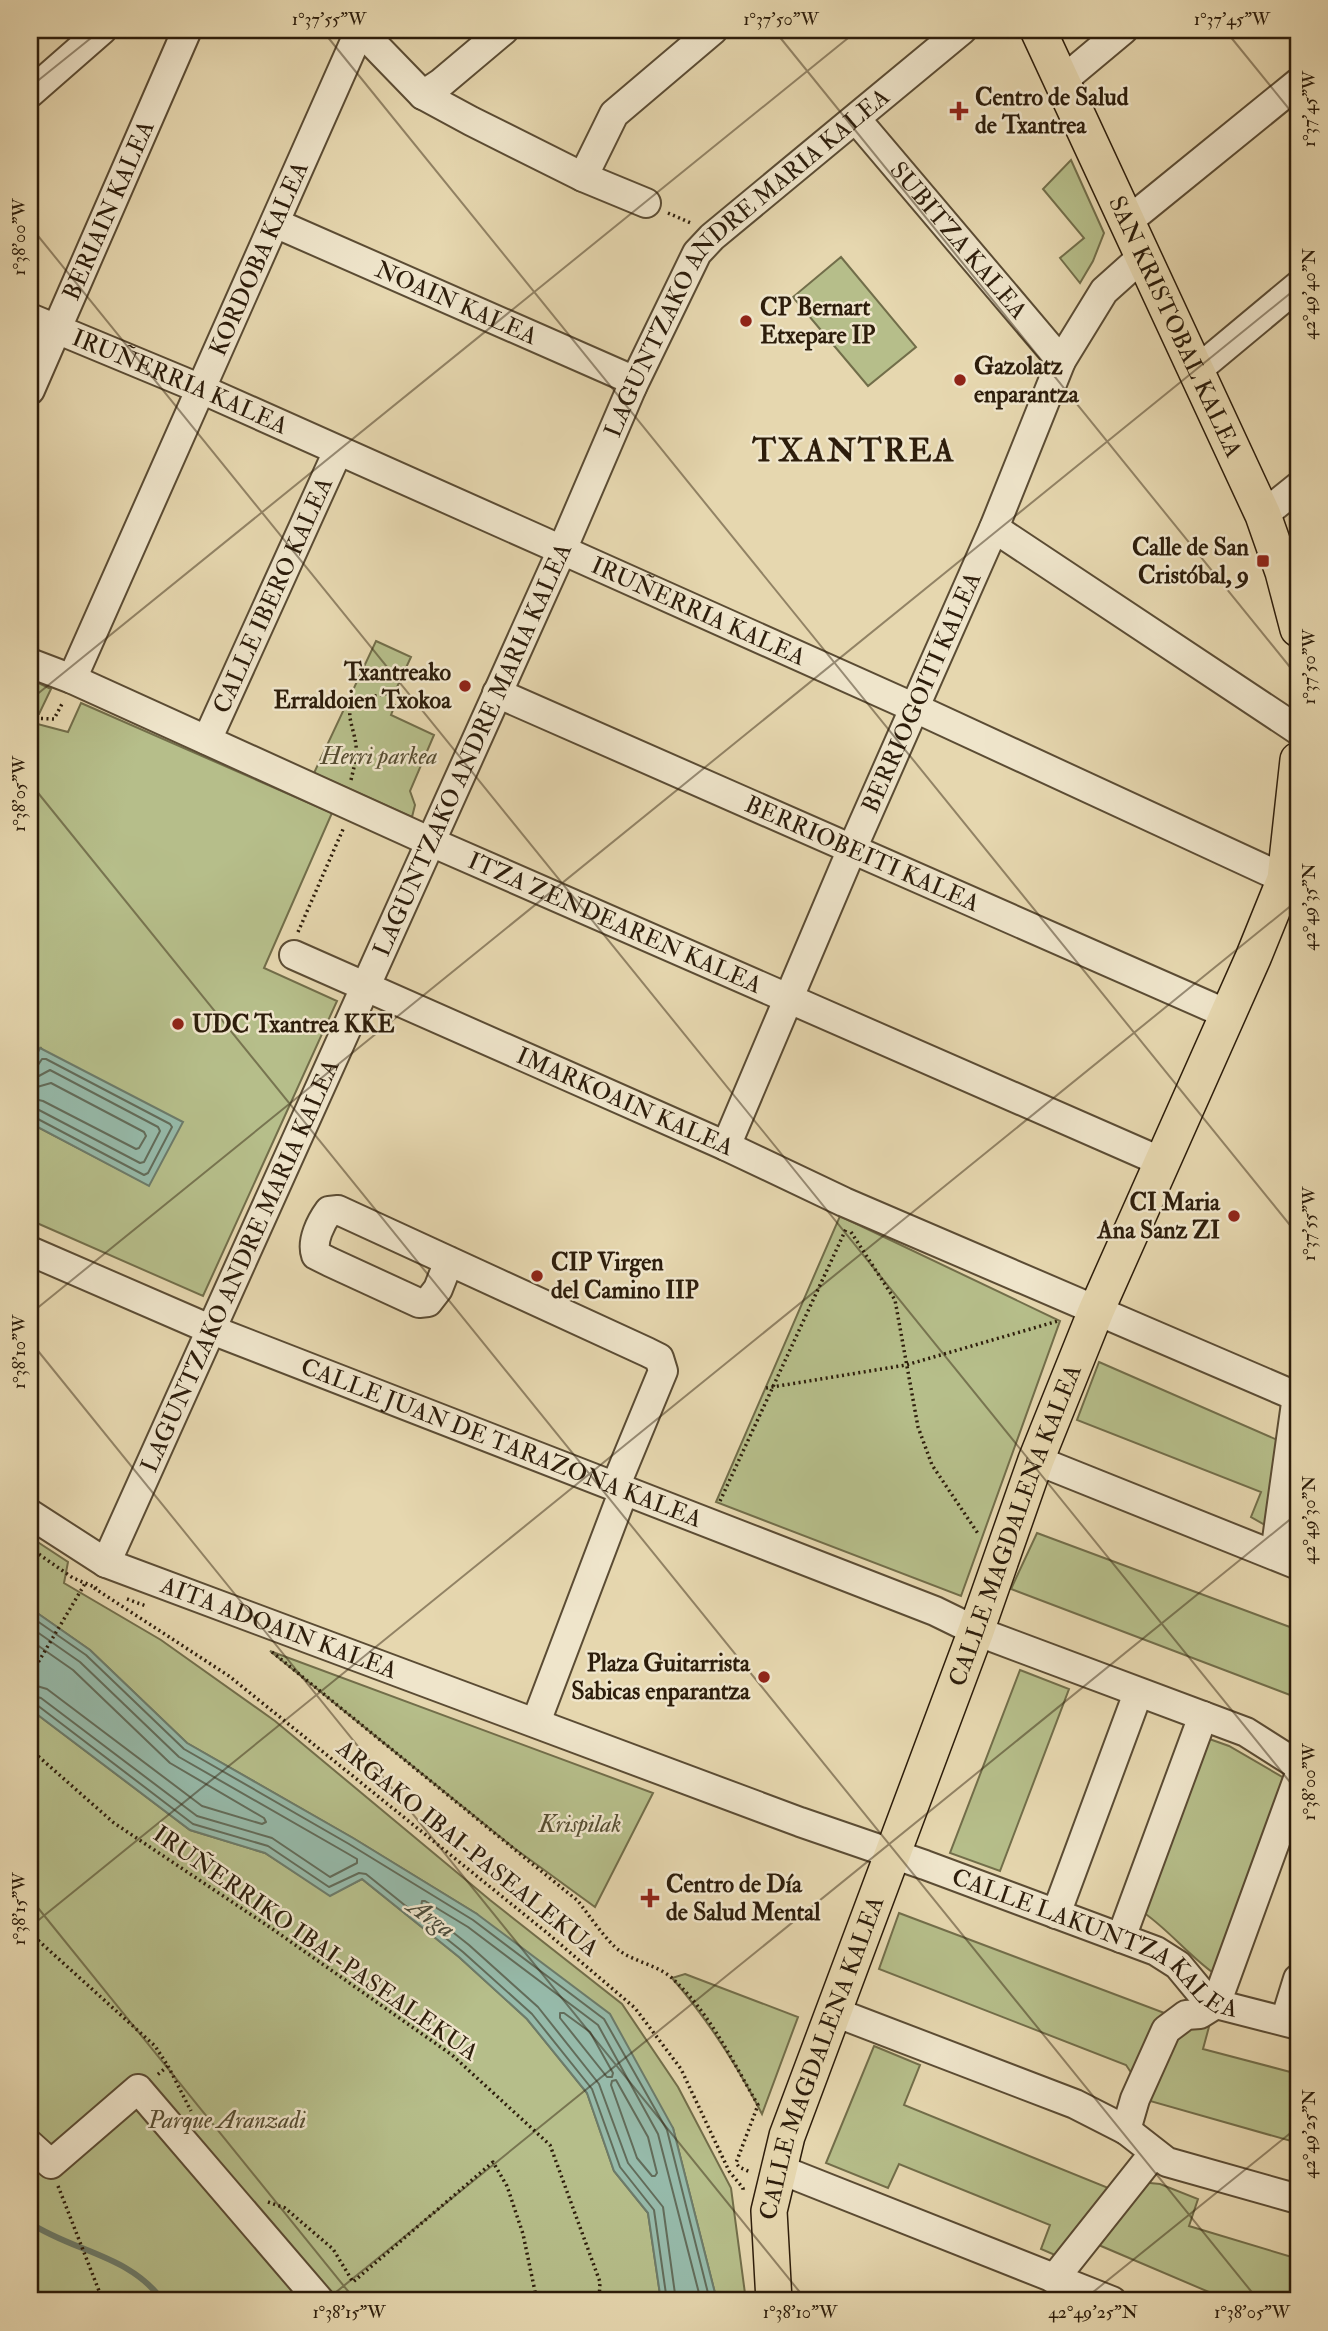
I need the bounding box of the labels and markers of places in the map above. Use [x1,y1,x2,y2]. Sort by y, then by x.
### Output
place label: Centro de Salud de Txantrea [975,82,1129,141]
marker: Centro de Salud de Txantrea [949,101,969,121]
place label: CP Bernart Etxepare IP [760,292,875,351]
marker: CP Bernart Etxepare IP [738,313,754,329]
place label: Gazolatz enparantza [974,351,1080,410]
marker: Gazolatz enparantza [952,372,968,388]
place label: Calle de San Cristóbal, 9 [1132,532,1250,591]
marker: Calle de San Cristóbal, 9 [1255,553,1271,569]
place label: Txantreako Erraldoien Txokoa [274,657,452,716]
marker: Txantreako Erraldoien Txokoa [457,678,473,694]
place label: UDC Txantrea KKE [192,1009,394,1040]
marker: UDC Txantrea KKE [170,1016,186,1032]
place label: CI Maria Ana Sanz ZI [1097,1187,1221,1246]
marker: CI Maria Ana Sanz ZI [1226,1208,1242,1224]
place label: CIP Virgen del Camino IIP [551,1247,699,1306]
marker: CIP Virgen del Camino IIP [529,1268,545,1284]
place label: Plaza Guitarrista Sabicas enparantza [571,1648,751,1707]
marker: Plaza Guitarrista Sabicas enparantza [756,1669,772,1685]
place label: Centro de Día de Salud Mental [666,1869,821,1928]
marker: Centro de Día de Salud Mental [640,1888,660,1908]

